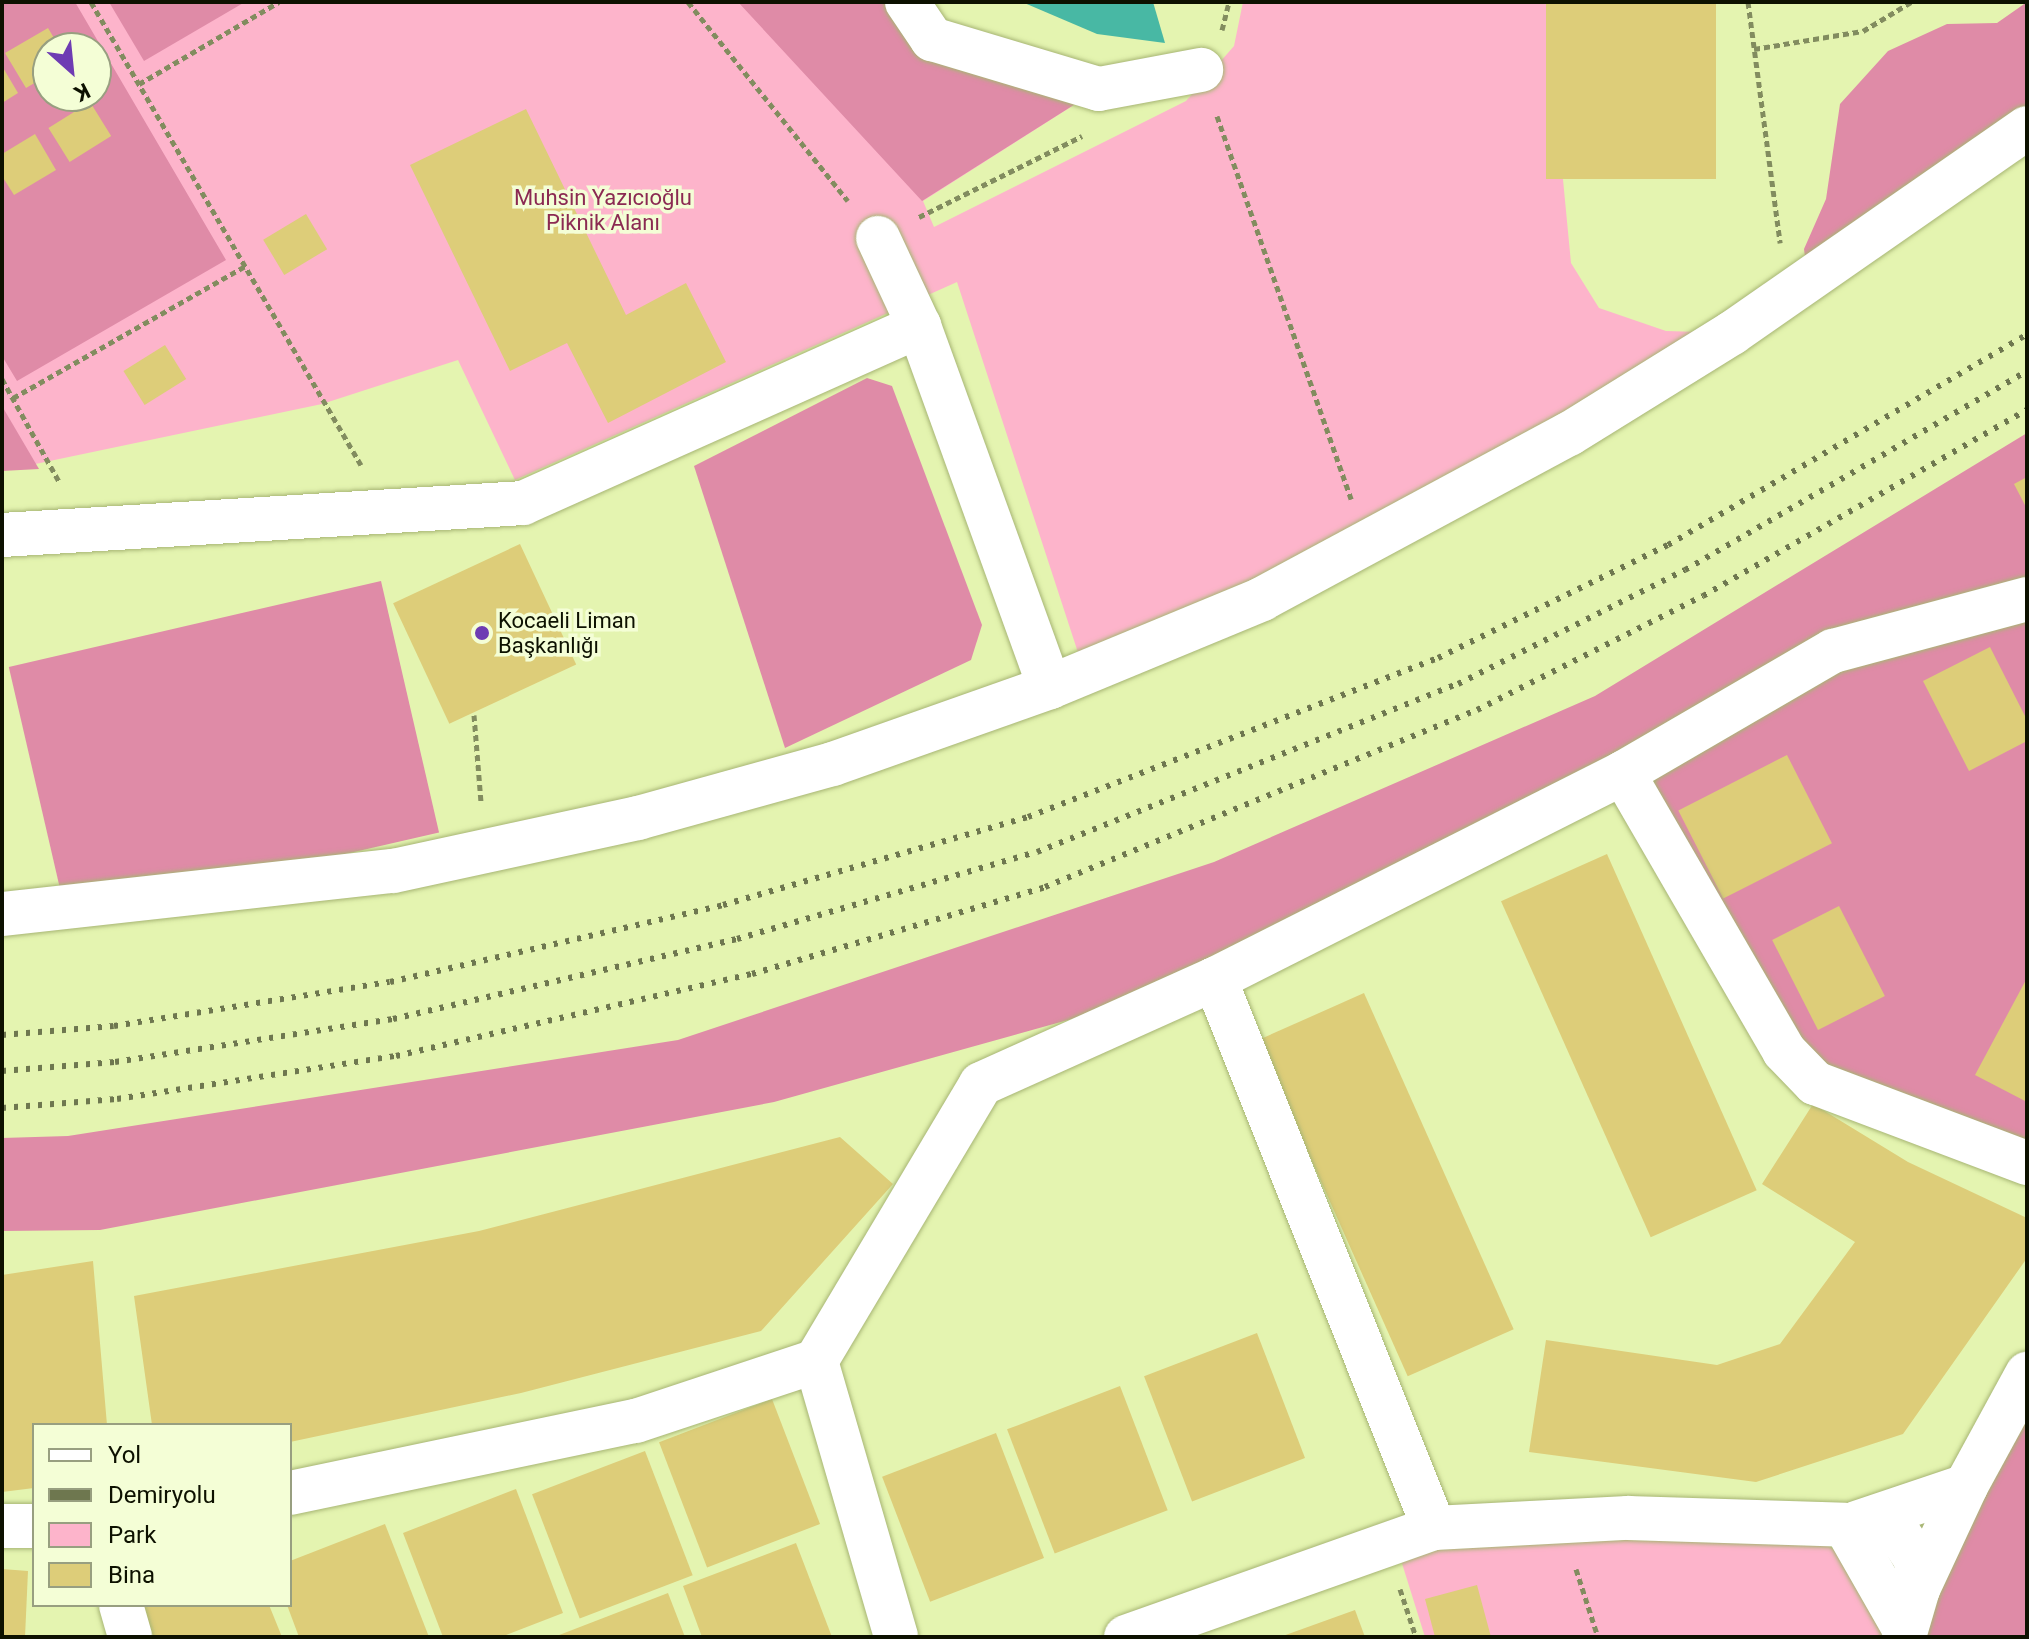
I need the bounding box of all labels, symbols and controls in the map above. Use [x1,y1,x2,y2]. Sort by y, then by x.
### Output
north arrow [32,32,112,112]
text: K [70,78,94,106]
park label: Muhsin Yazıcıoğlu Piknik Alanı [514,184,692,236]
place label: Kocaeli Liman Başkanlığı [498,607,636,658]
marker: Kocaeli Liman Başkanlığı [473,624,491,642]
legend [32,1423,292,1607]
text: Yol [108,1441,141,1469]
text: Demiryolu [108,1481,216,1509]
text: Park [108,1521,156,1549]
text: Bina [108,1561,155,1589]

